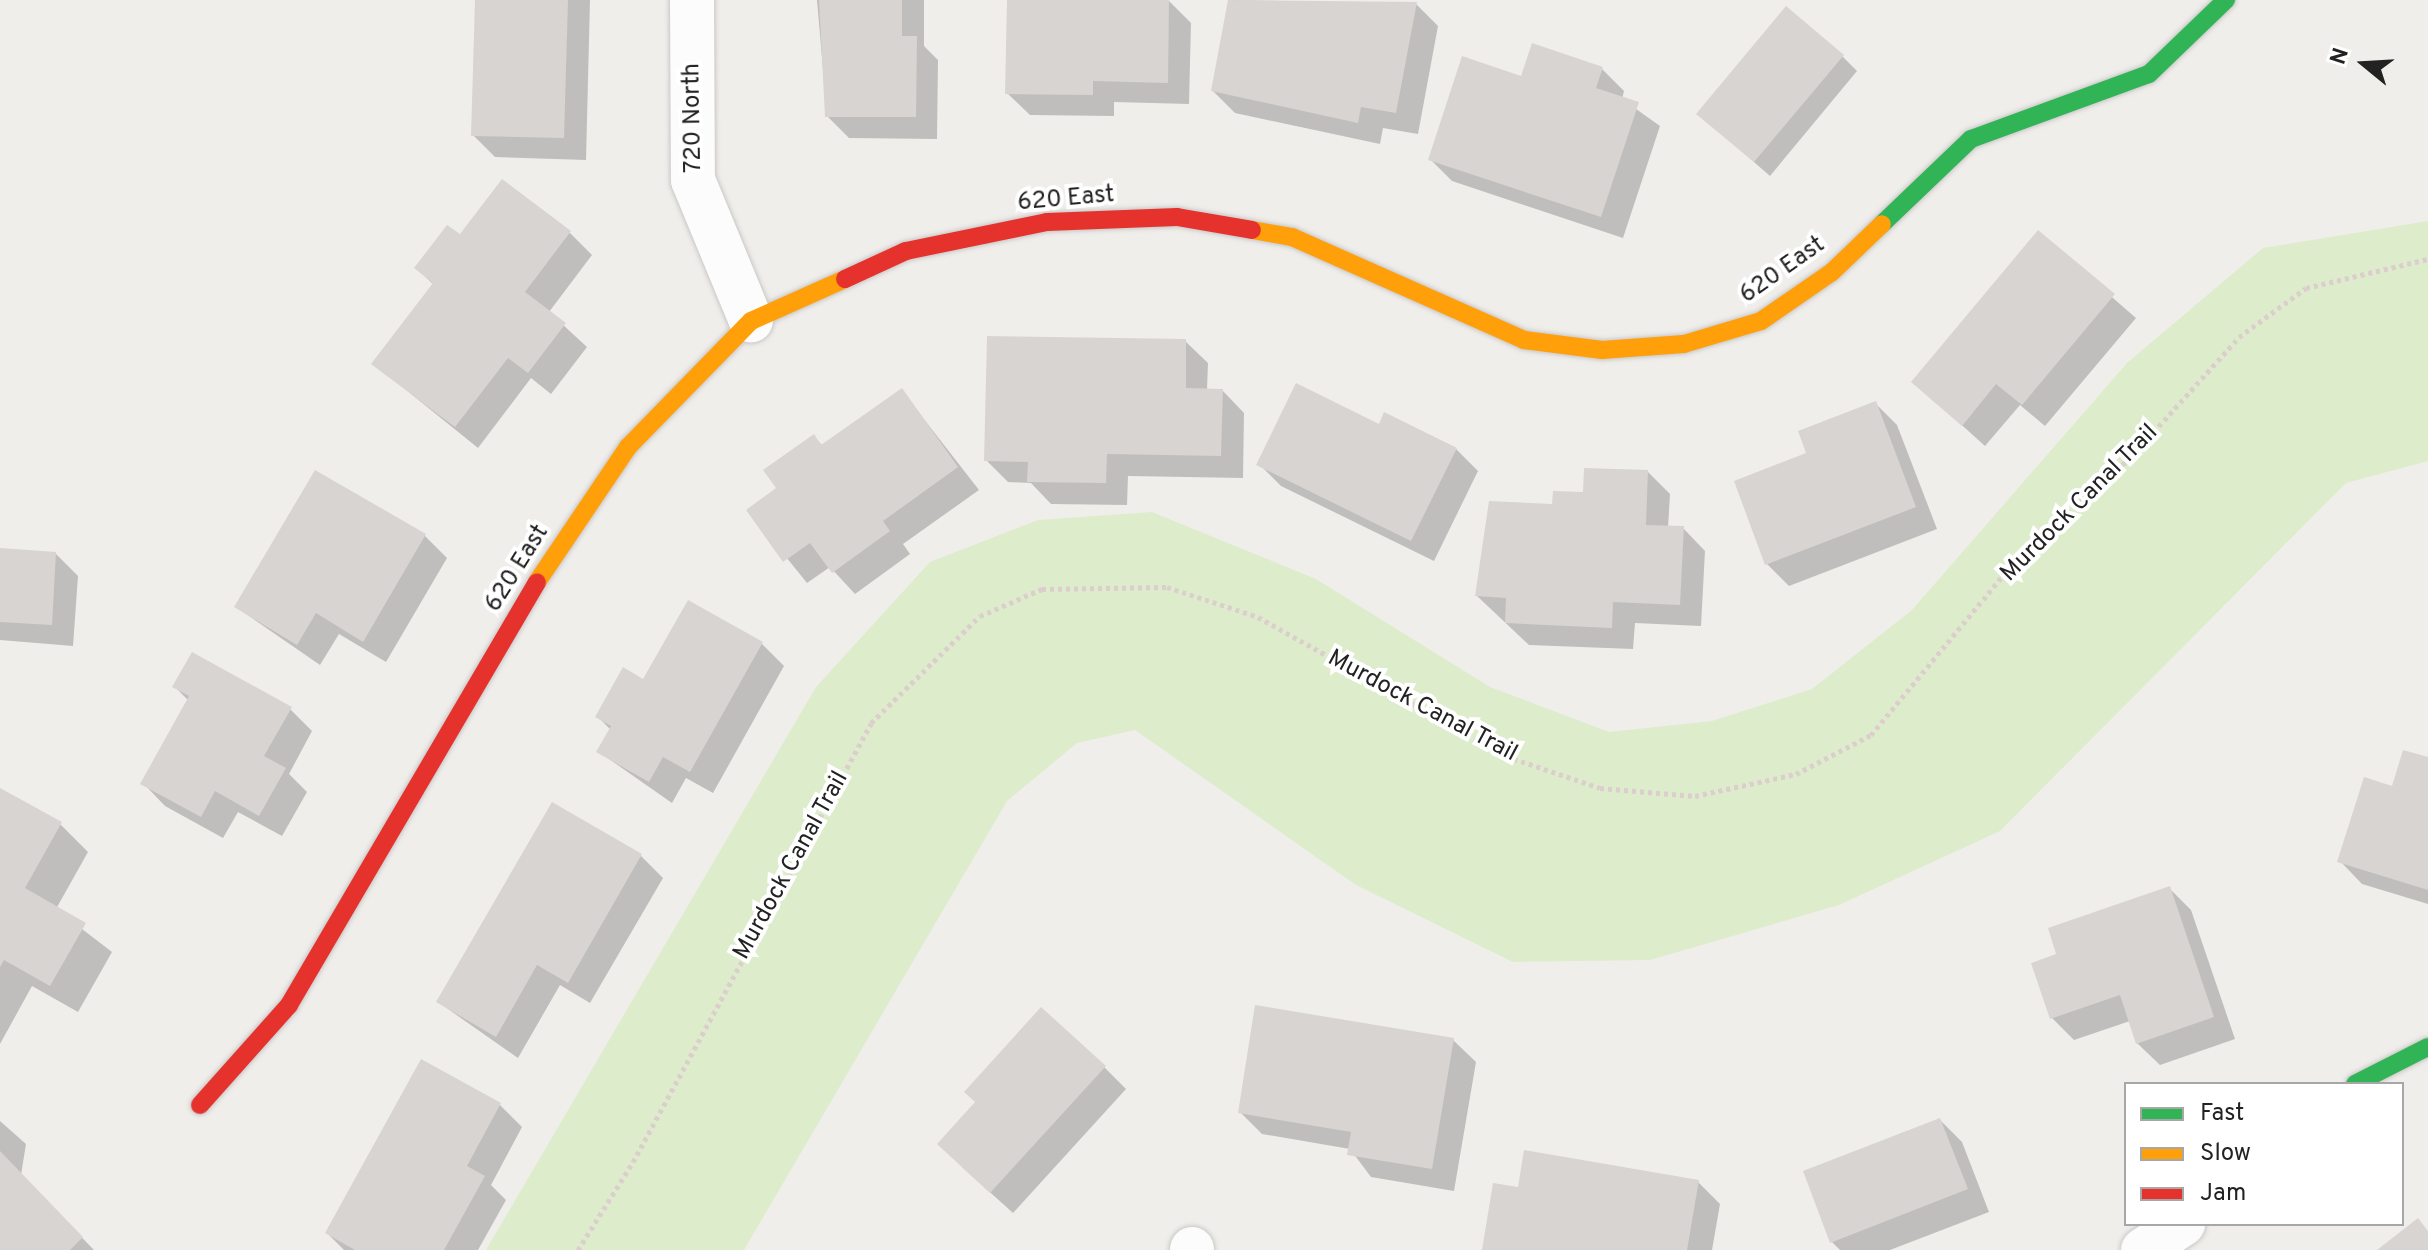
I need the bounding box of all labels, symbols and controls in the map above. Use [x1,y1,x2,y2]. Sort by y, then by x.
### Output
north arrow [2324,24,2404,104]
text: N [2325,45,2356,68]
street label: 720 North [679,63,709,173]
street label: 620 East [1016,181,1116,219]
street label: 620 East [1735,231,1831,311]
street label: Murdock Canal Trail [1995,419,2165,589]
street label: 620 East [480,520,556,618]
street label: Murdock Canal Trail [1322,645,1522,769]
street label: Murdock Canal Trail [728,766,856,966]
legend [2124,1082,2404,1226]
text: Fast [2200,1099,2244,1129]
text: Slow [2200,1139,2251,1169]
text: Jam [2200,1179,2246,1209]

